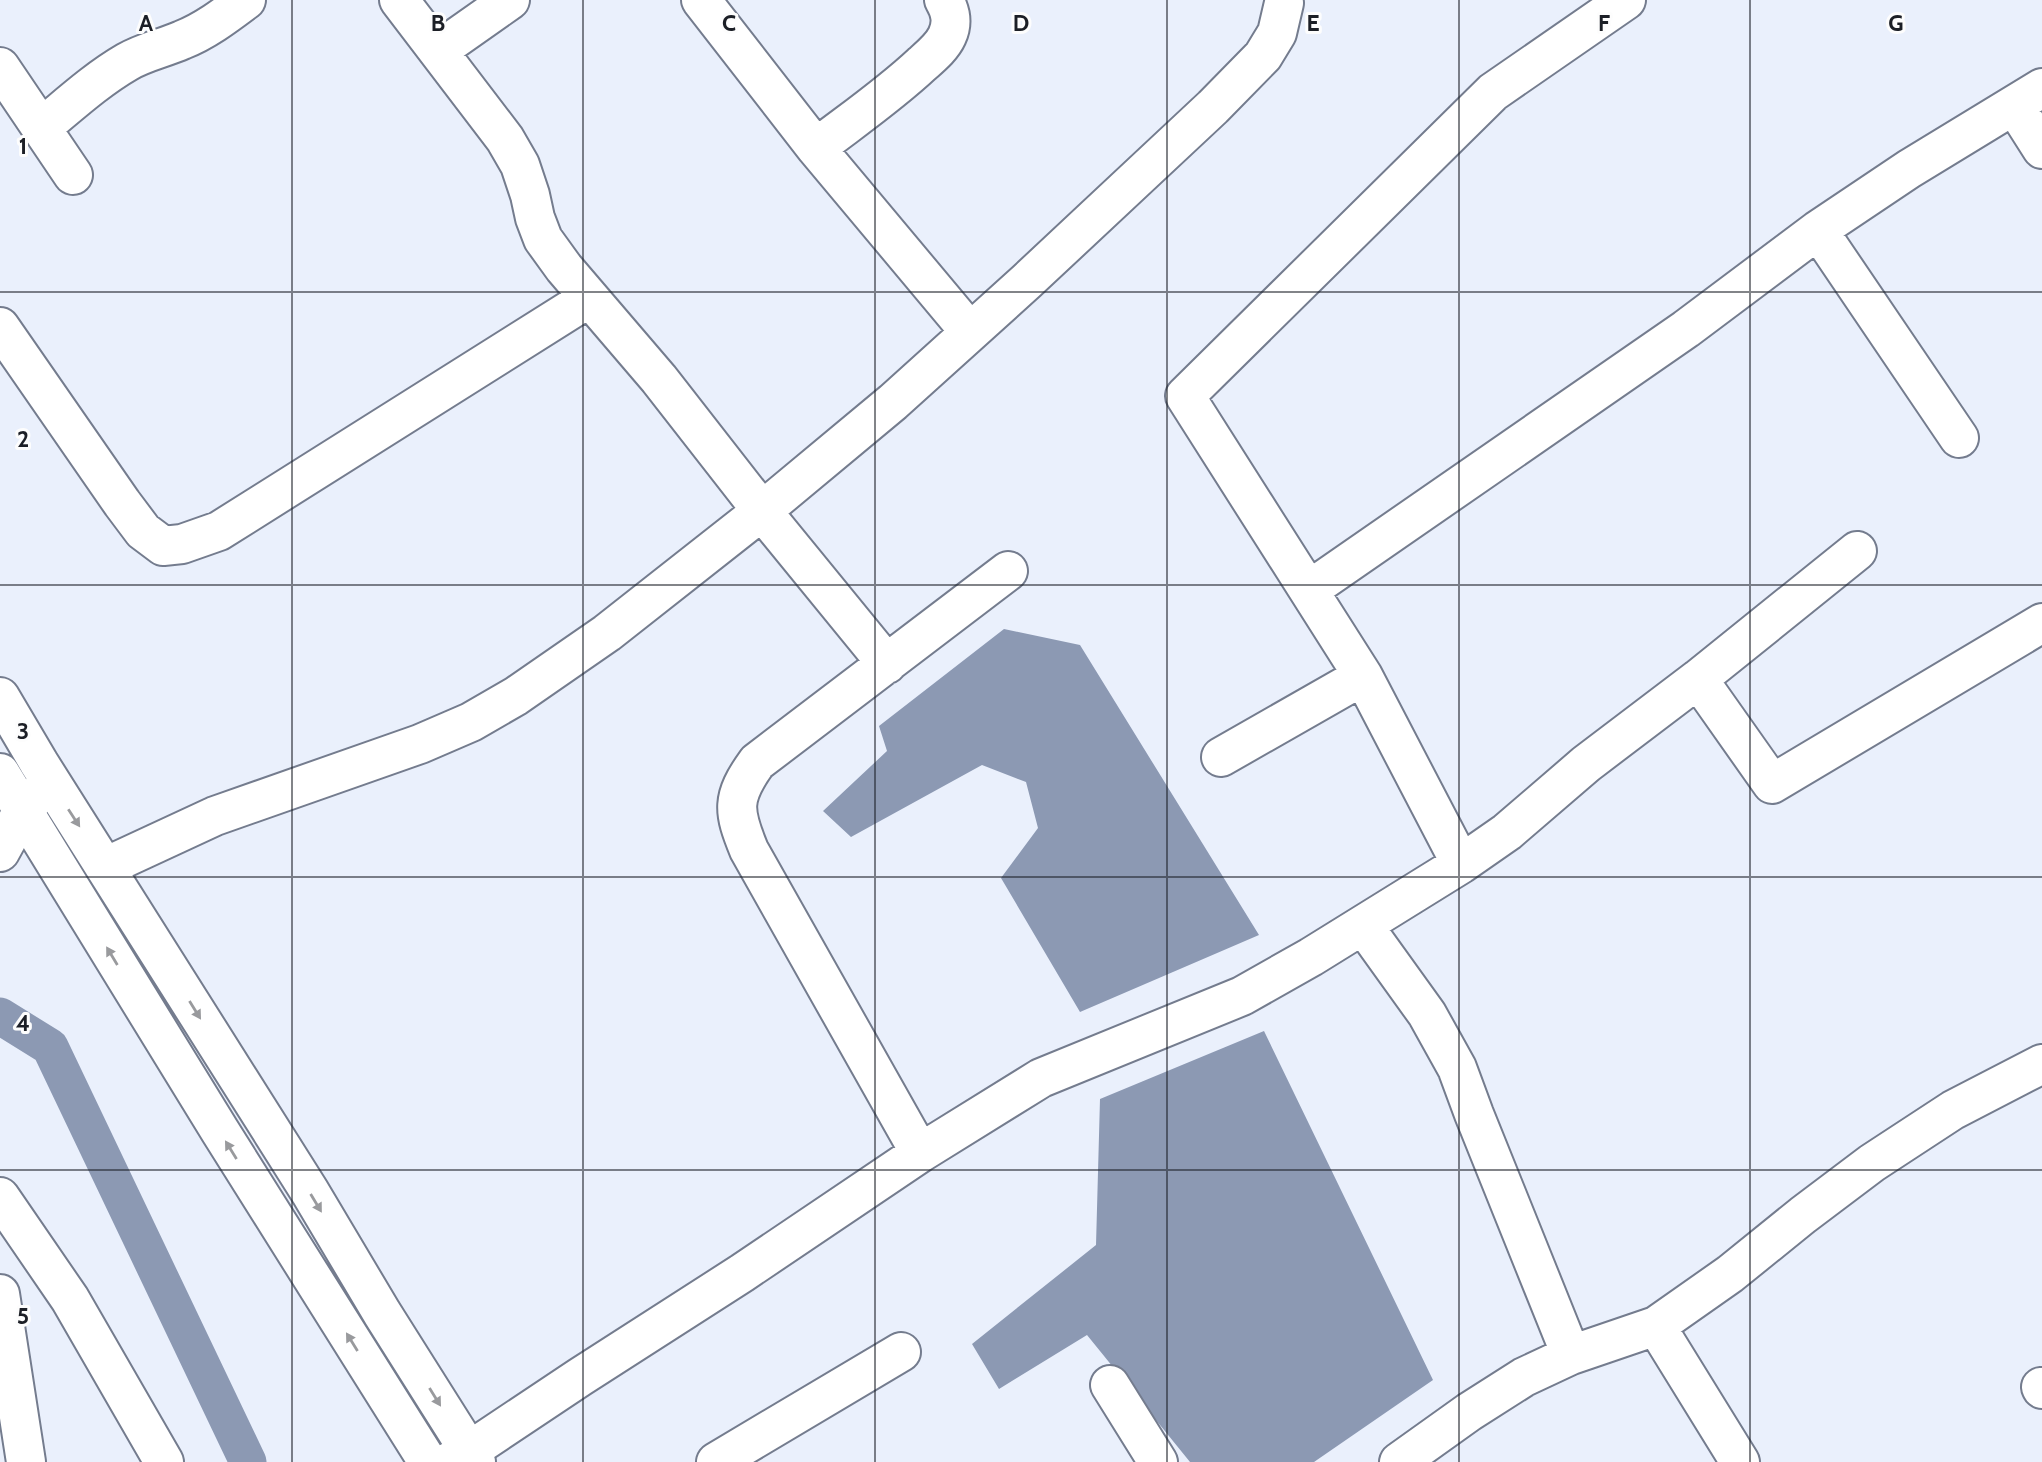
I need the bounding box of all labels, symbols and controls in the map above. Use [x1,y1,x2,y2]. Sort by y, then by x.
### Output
text: A [139,9,154,37]
text: B [431,9,445,37]
text: C [722,9,736,37]
text: D [1013,9,1029,37]
text: E [1306,9,1320,37]
text: F [1598,9,1610,37]
text: G [1888,9,1904,37]
text: 1 [19,132,27,160]
text: 2 [17,425,29,453]
text: 3 [17,717,29,745]
one-way arrow [67,808,80,827]
one-way arrow [105,946,118,965]
one-way arrow [189,1000,202,1020]
text: 4 [16,1009,30,1037]
one-way arrow [224,1140,237,1159]
one-way arrow [310,1193,322,1212]
text: 5 [17,1302,29,1330]
one-way arrow [345,1333,358,1352]
one-way arrow [428,1387,441,1407]

